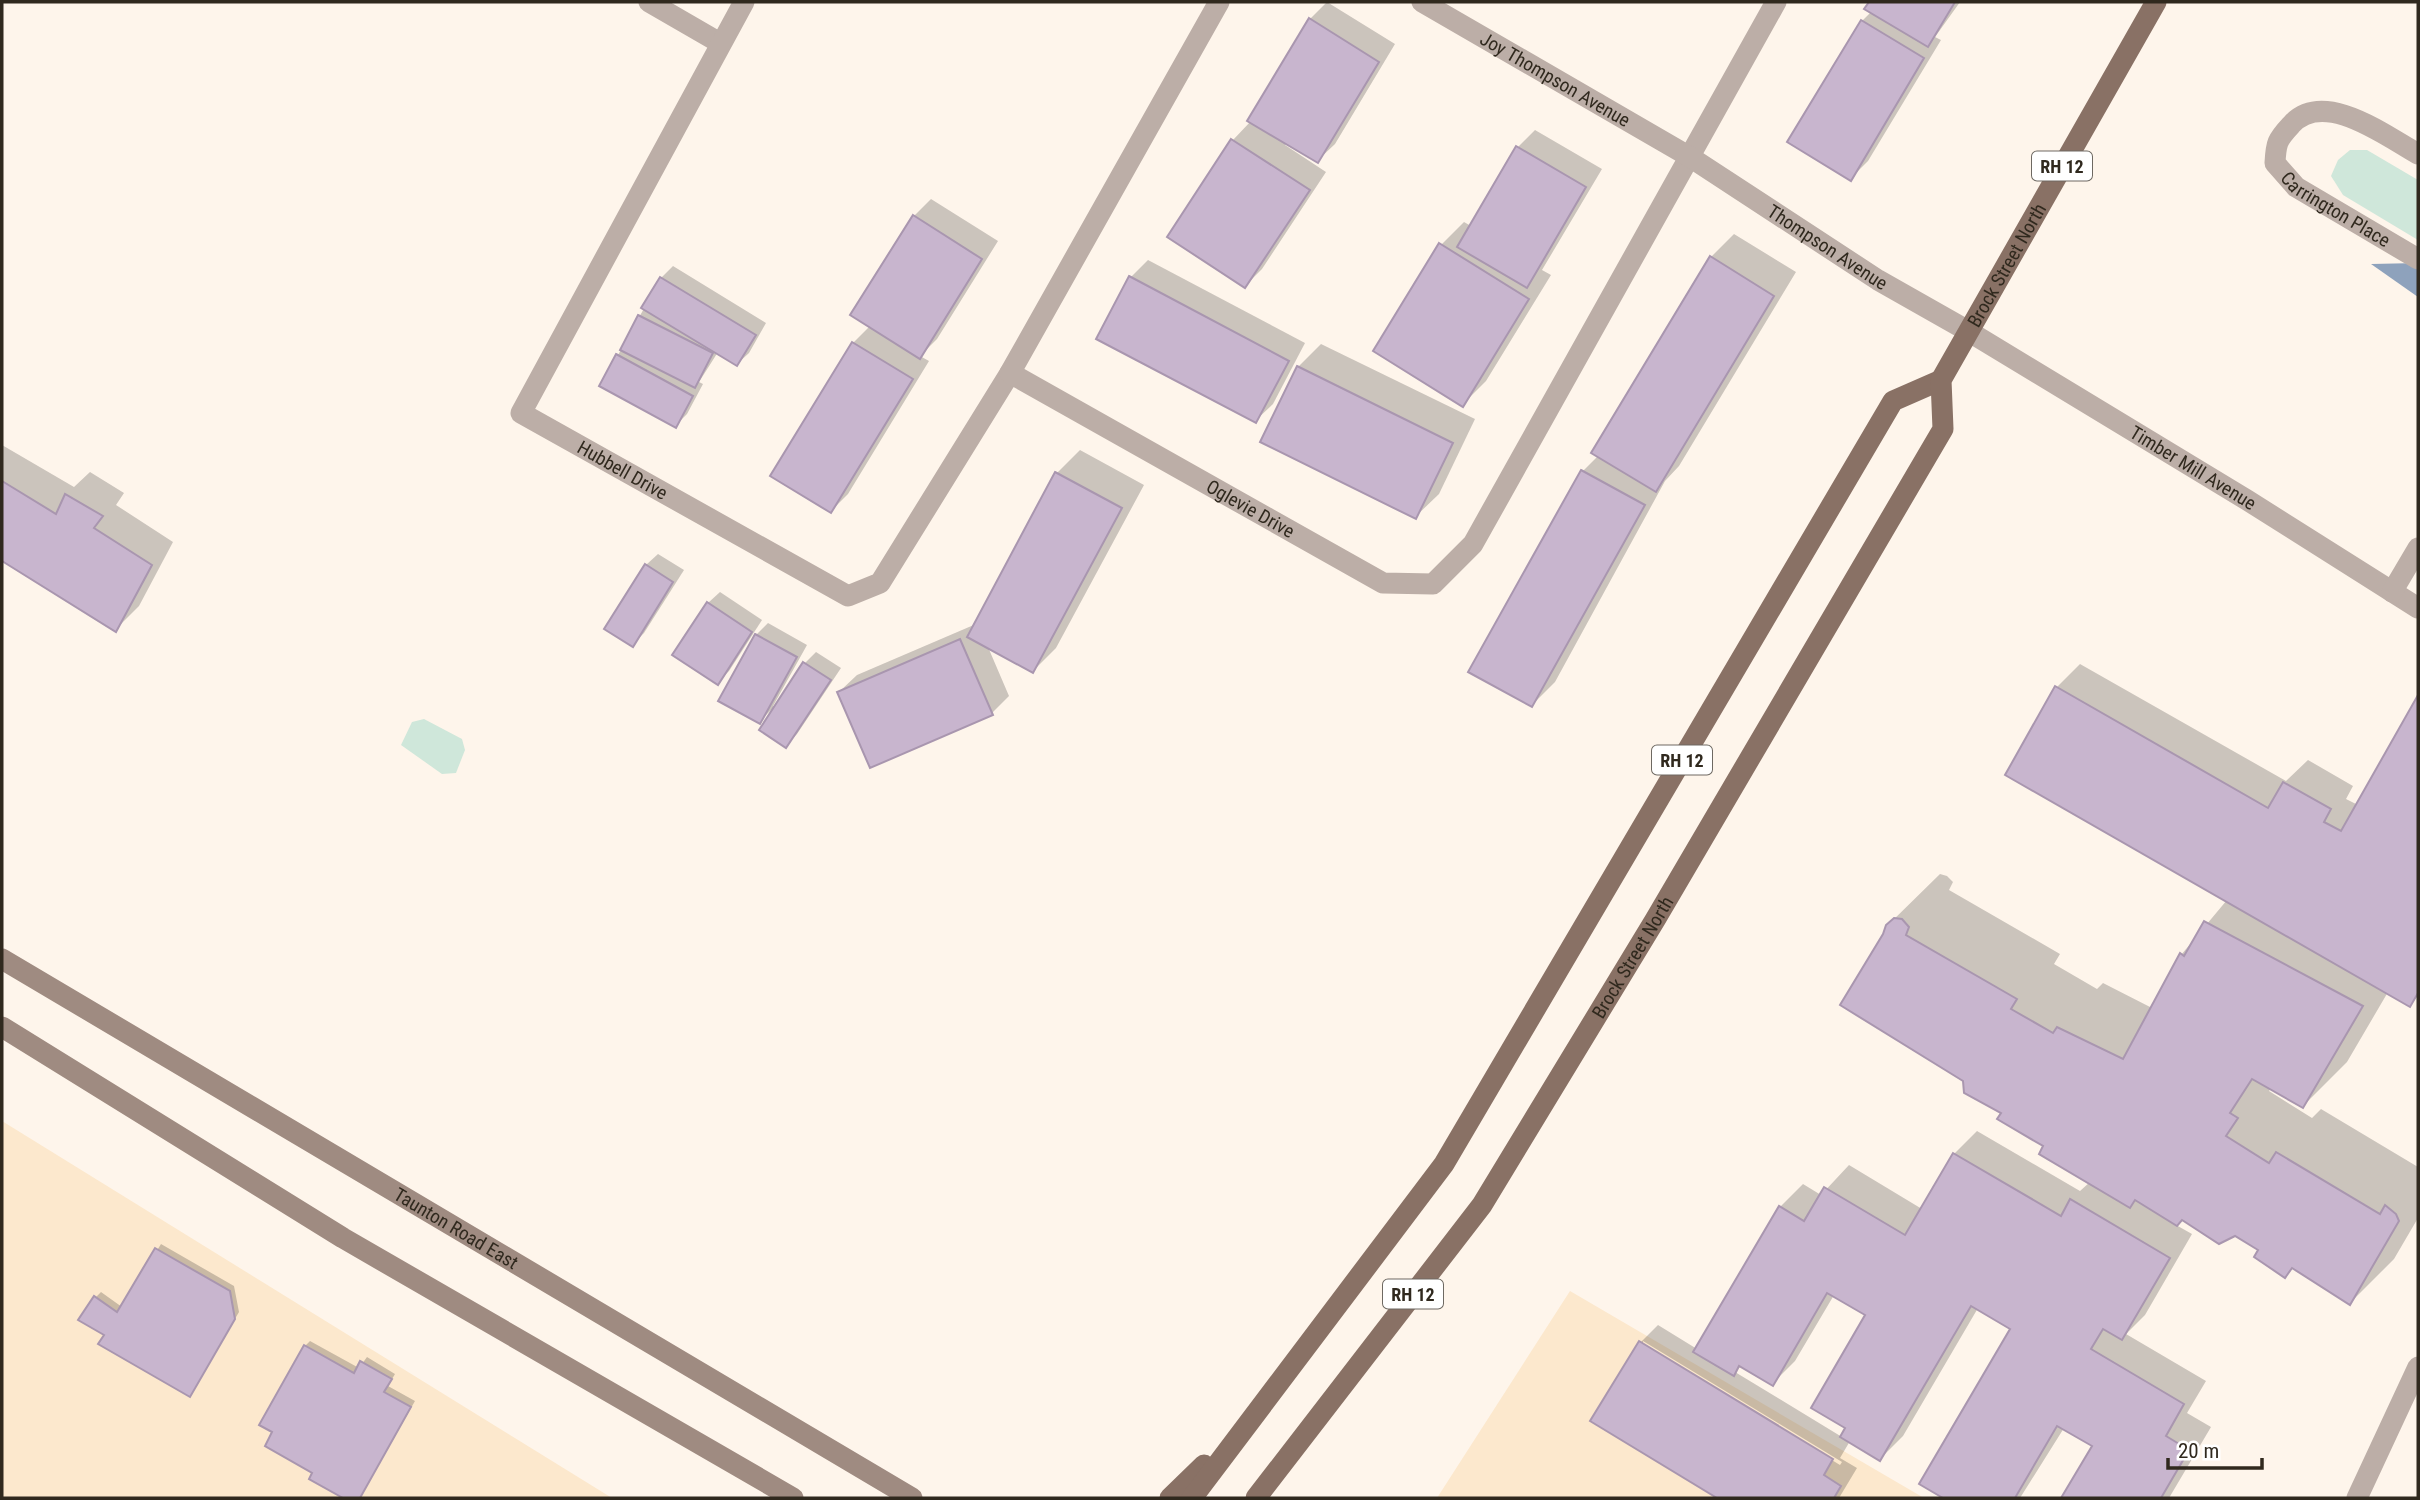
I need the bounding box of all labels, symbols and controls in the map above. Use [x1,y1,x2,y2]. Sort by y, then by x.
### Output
street label: Joy Thompson Avenue [1476,27,1634,131]
road number: RH 12 [2032,152,2092,181]
street label: Carrington Place [2276,167,2395,252]
street label: Thompson Avenue [1763,199,1892,295]
street label: Brock Street North [1962,199,2051,331]
street label: Timber Mill Avenue [2126,420,2261,515]
street label: Hubbell Drive [573,435,672,504]
street label: Oglevie Drive [1202,475,1299,543]
road number: RH 12 [1652,746,1712,774]
street label: Brock Street North [1587,892,1678,1022]
street label: Taunton Road East [390,1182,523,1274]
road number: RH 12 [1383,1280,1443,1308]
scale bar [2168,1426,2262,1470]
text: 20 m [2178,1439,2219,1463]

